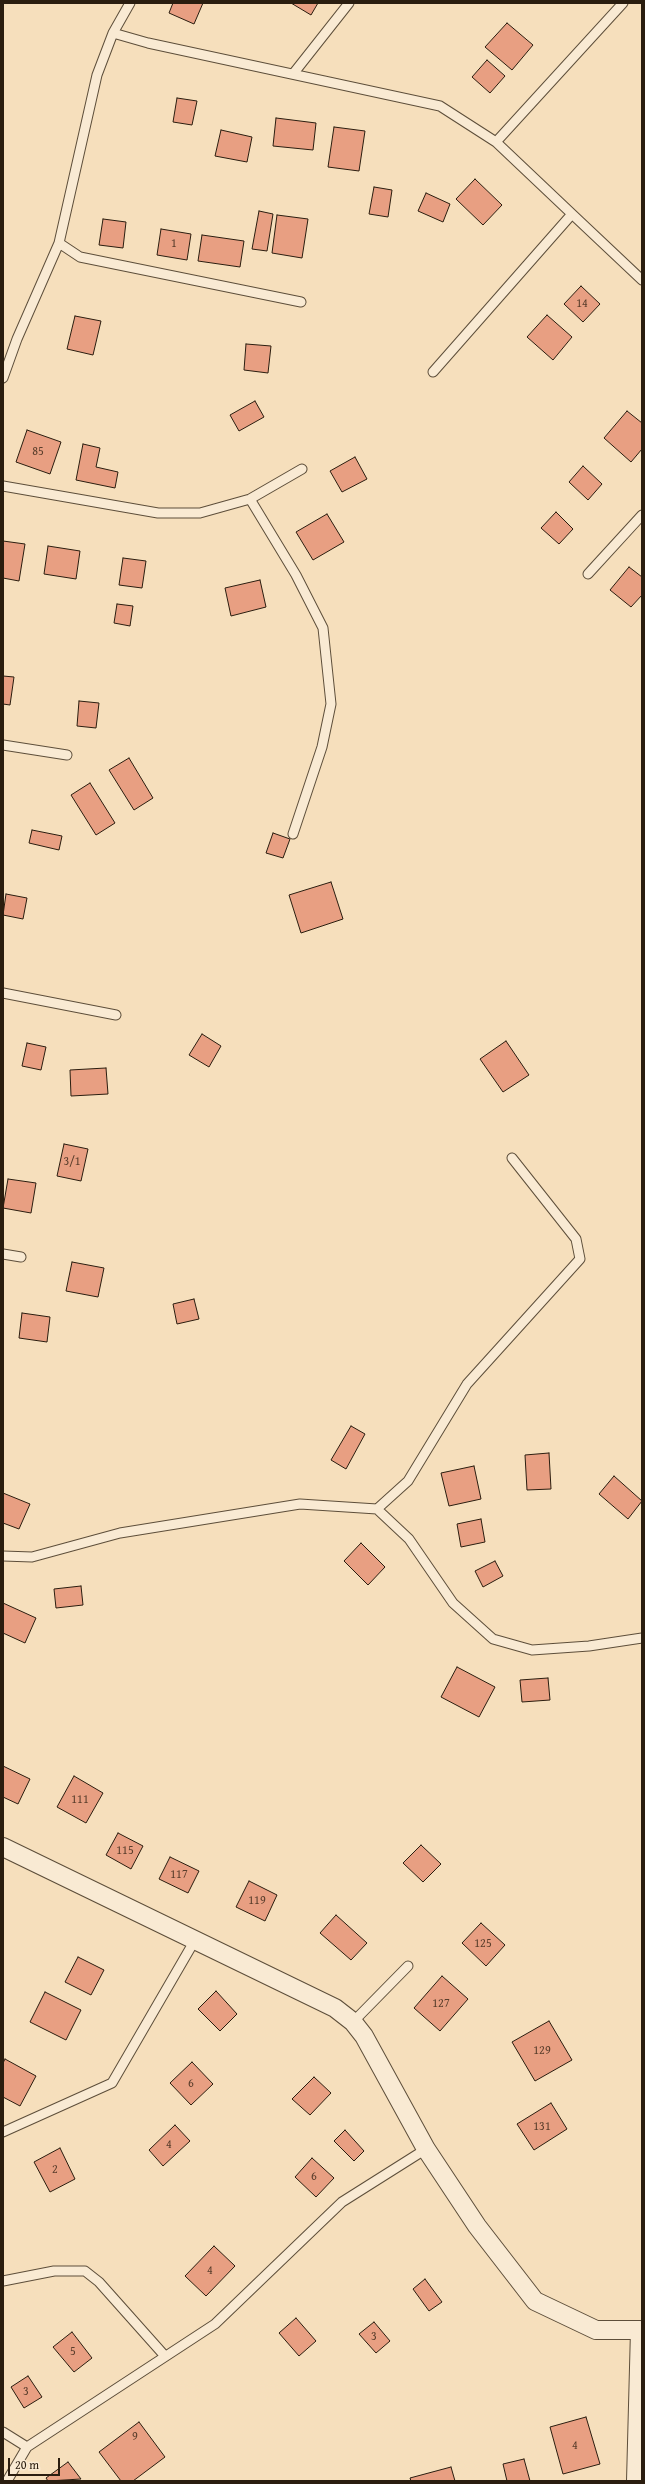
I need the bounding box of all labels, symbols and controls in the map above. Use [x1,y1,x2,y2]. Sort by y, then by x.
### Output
house number: 1 [171,237,177,251]
house number: 14 [576,297,588,311]
house number: 85 [32,445,44,459]
house number: 3/1 [63,1155,81,1169]
house number: 111 [71,1793,89,1807]
house number: 115 [116,1844,134,1858]
house number: 117 [170,1868,188,1882]
house number: 119 [248,1894,266,1908]
house number: 125 [474,1937,492,1951]
house number: 127 [432,1997,450,2011]
house number: 129 [533,2044,551,2058]
house number: 6 [188,2077,194,2091]
house number: 131 [533,2120,551,2134]
house number: 4 [166,2138,172,2152]
house number: 2 [52,2163,58,2177]
house number: 6 [311,2170,317,2184]
house number: 4 [207,2264,213,2278]
house number: 3 [371,2330,377,2344]
house number: 5 [70,2345,76,2359]
house number: 3 [23,2385,29,2399]
house number: 9 [132,2430,138,2444]
house number: 4 [572,2439,578,2453]
scale bar [10,2450,62,2476]
text: 20 m [15,2456,39,2473]

